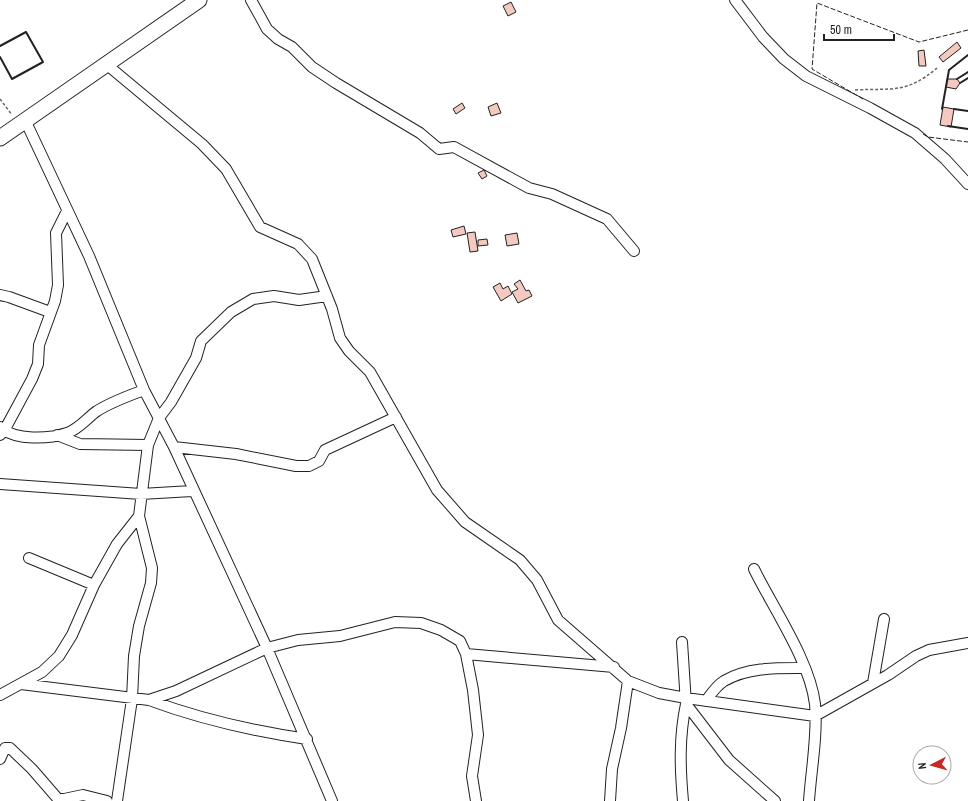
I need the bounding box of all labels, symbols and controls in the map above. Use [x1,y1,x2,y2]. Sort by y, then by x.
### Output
scale bar [824,16,894,42]
text: 50 m [830,22,852,38]
north arrow [912,745,952,785]
text: N [915,762,929,770]

